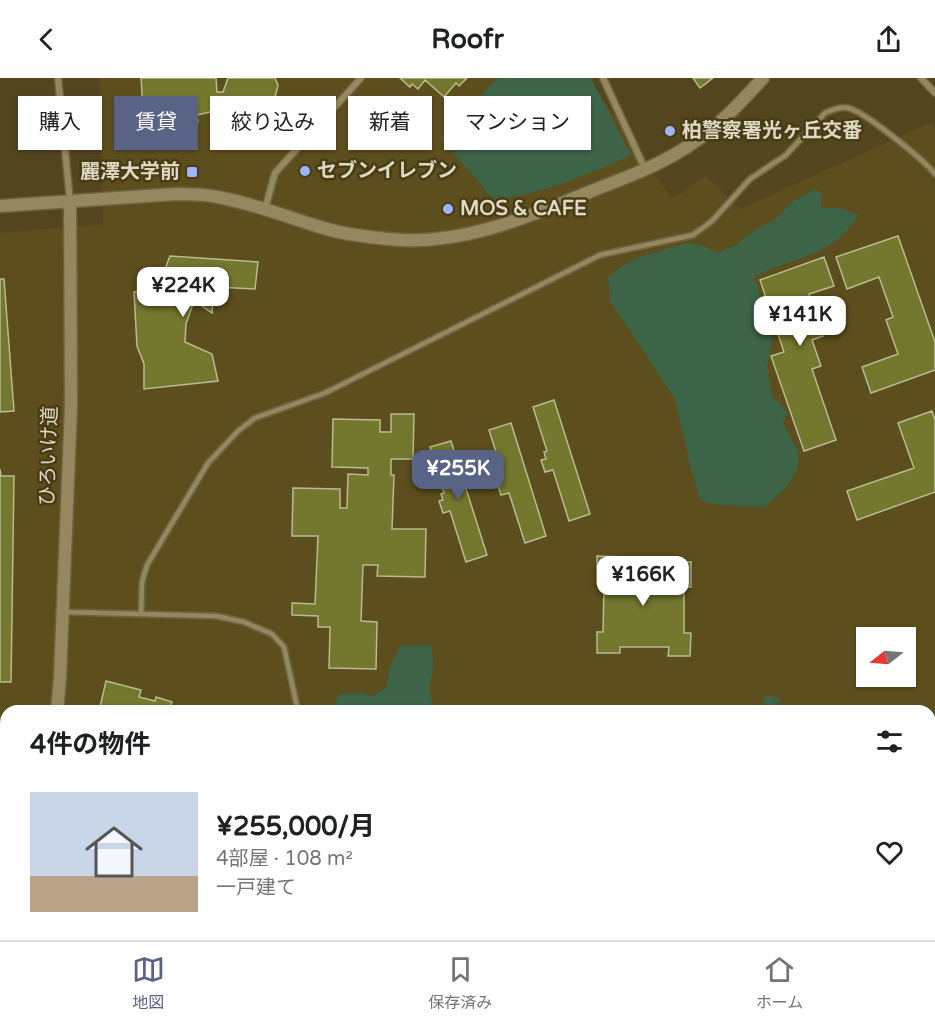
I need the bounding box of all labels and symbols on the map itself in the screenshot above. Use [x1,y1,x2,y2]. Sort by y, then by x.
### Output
place label: 柏警察署光ヶ丘交番 [682,119,862,143]
marker: 柏警察署光ヶ丘交番 [663,124,677,138]
place label: セブンイレブン [317,159,457,183]
place label: 麗澤大学前 [80,160,180,184]
marker: セブンイレブン [298,164,312,178]
marker: 麗澤大学前 [185,165,199,179]
place label: MOS & CAFE [460,197,587,221]
marker: MOS & CAFE [441,202,455,216]
pin: ¥224K [141,267,225,318]
pin: ¥141K [758,296,842,347]
street label: ひろいけ道 [35,406,63,506]
pin: ¥255K [416,450,500,501]
pin: ¥166K [601,556,685,607]
north arrow [856,627,916,687]

